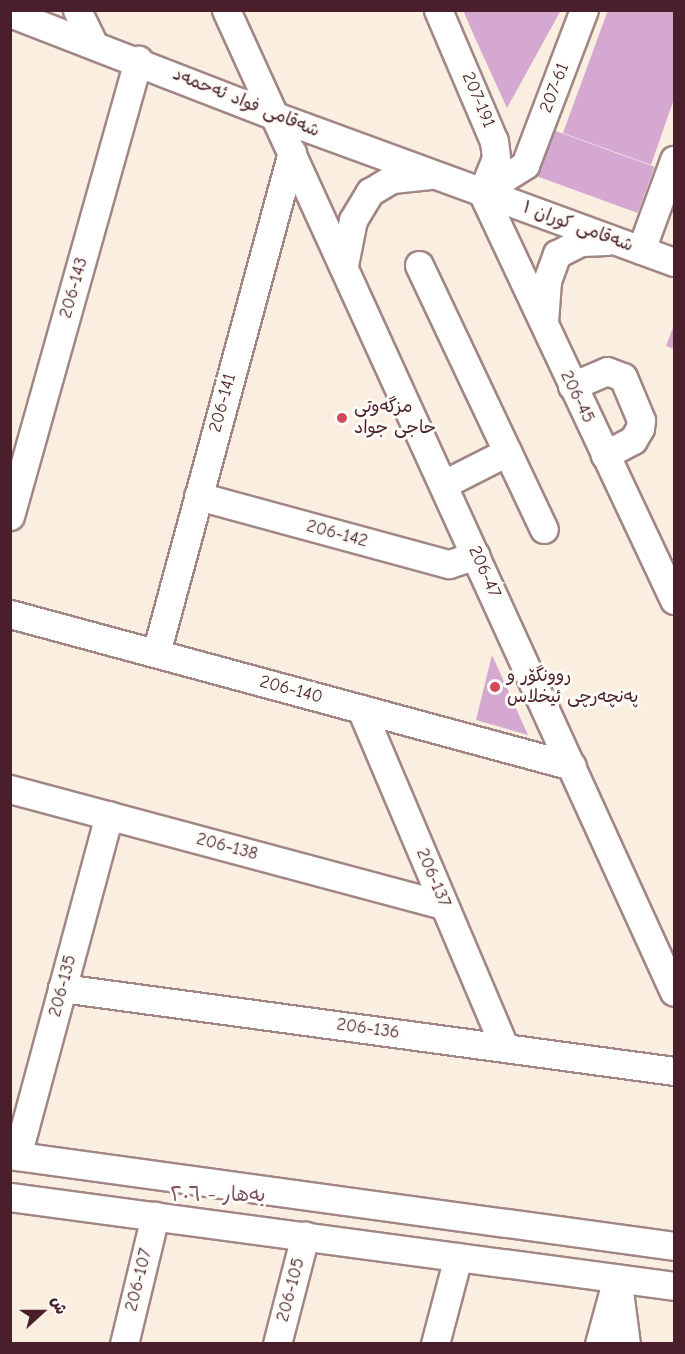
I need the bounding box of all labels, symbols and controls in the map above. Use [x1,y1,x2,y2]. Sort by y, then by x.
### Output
street label: 207-61 [536,60,574,116]
street label: شەقامی فواد ئەحمەد [169,64,323,142]
street label: 207-191 [457,69,499,131]
street label: شەقامی کوران ١ [520,197,636,257]
street label: 206-143 [55,255,93,321]
street label: 206-45 [555,367,599,427]
street label: 206-141 [205,371,241,435]
place label: مزگەوتی حاجی جواد [354,397,436,440]
marker: مزگەوتی حاجی جواد [335,411,349,425]
street label: 206-142 [304,515,370,553]
street label: 206-47 [463,543,505,601]
place label: روونگۆر و په‌نچه‌رچی ئیخلاس [507,666,639,708]
street label: 206-140 [257,671,325,709]
marker: روونگۆر و په‌نچه‌رچی ئیخلاس [488,680,502,694]
street label: 206-138 [194,828,260,866]
street label: 206-137 [411,845,455,911]
street label: 206-135 [44,953,82,1019]
street label: 206-136 [335,1014,401,1044]
district label: بەهار - ٢٠٦ [170,1182,266,1206]
street label: 206-107 [121,1246,157,1314]
street label: 206-105 [272,1256,310,1324]
north arrow [12,1282,72,1342]
text: ش [47,1294,70,1317]

